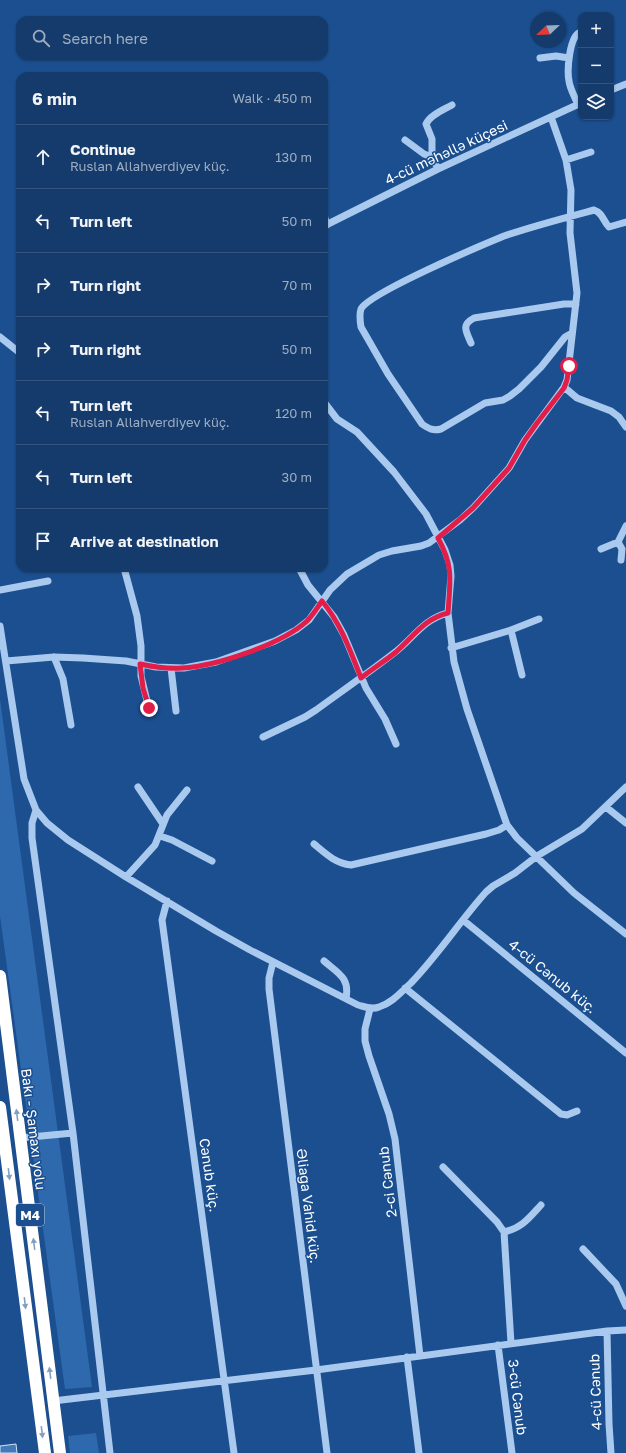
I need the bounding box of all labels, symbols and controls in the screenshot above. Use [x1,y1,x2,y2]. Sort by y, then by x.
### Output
north arrow [530,12,566,48]
map controls [578,12,614,120]
button: + [578,12,614,48]
search box [16,16,328,60]
icon: search [30,27,52,49]
text: Search here [62,29,148,47]
button: − [578,48,614,84]
button: layers [578,84,614,120]
text: 6 min [32,88,77,109]
text: Walk · 450 m [233,90,312,106]
street label: 4-cü məhəllə küçesi [382,116,510,188]
text: Continue [70,140,136,158]
icon: ahead [32,146,54,168]
text: 130 m [275,149,312,165]
text: Ruslan Allahverdiyev küç. [70,158,230,174]
icon: left [32,210,54,232]
text: Turn left [70,212,132,230]
text: 50 m [282,213,312,229]
icon: right [32,274,54,296]
text: Turn right [70,276,141,294]
text: 70 m [282,277,312,293]
icon: right [32,338,54,360]
text: Turn right [70,340,141,358]
text: 50 m [282,341,312,357]
route start [560,357,578,375]
text: Turn left [70,396,132,414]
icon: left [32,402,54,424]
text: 120 m [275,405,312,421]
text: Ruslan Allahverdiyev küç. [70,414,230,430]
icon: left [32,466,54,488]
text: Turn left [70,468,132,486]
text: 30 m [282,469,312,485]
icon: arrive [32,530,54,552]
text: Arrive at destination [70,532,219,550]
route end [140,699,158,717]
street label: 4-cü Cənub küç. [506,935,600,1017]
street label: Bakı - Şamaxı yolu [18,1067,50,1191]
one-way arrow [14,1109,21,1121]
street label: Cənub küç. [196,1137,224,1213]
street label: 2-ci Cənub [374,1146,400,1218]
street label: Əliağa Vahid küç. [294,1148,324,1264]
one-way arrow [5,1168,12,1180]
road number: M4 [16,1204,44,1226]
one-way arrow [31,1238,37,1250]
one-way arrow [22,1297,28,1309]
street label: 4-cü Cənub [585,1353,605,1431]
street label: 3-cü Cənub [505,1358,531,1436]
one-way arrow [47,1367,53,1379]
one-way arrow [39,1426,45,1438]

